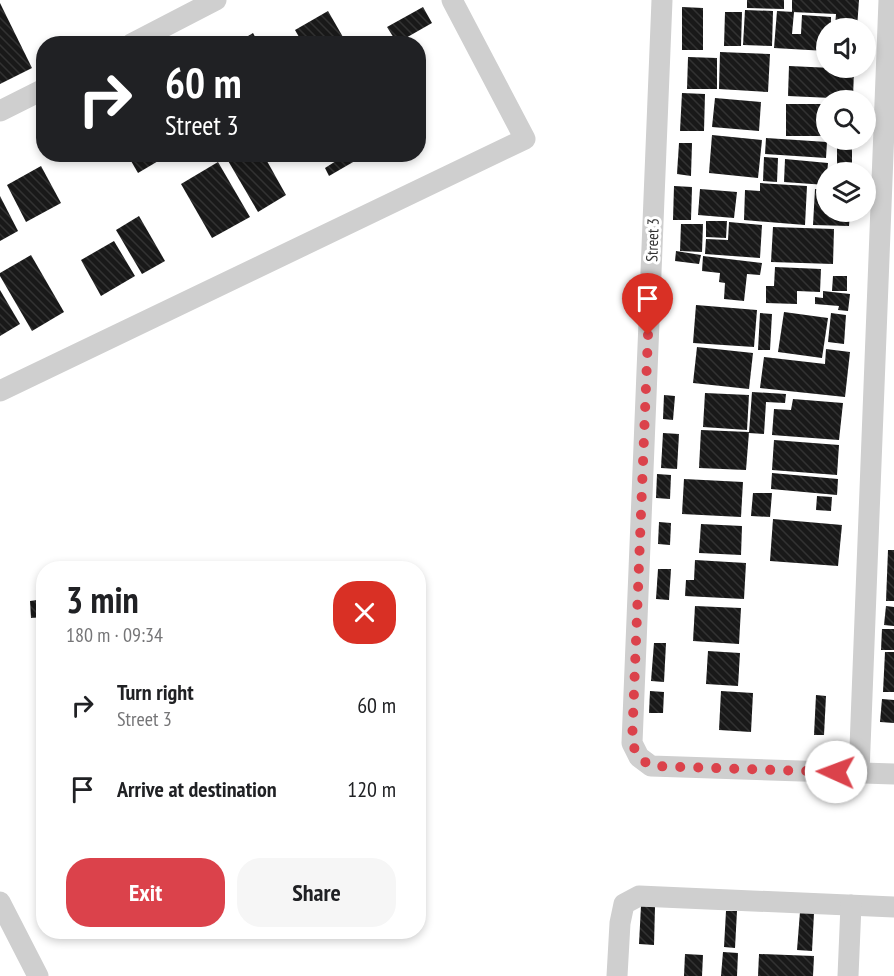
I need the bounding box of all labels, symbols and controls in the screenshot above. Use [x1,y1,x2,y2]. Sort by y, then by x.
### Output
map controls [816,18,876,222]
button: sound [816,18,876,78]
text: 60 m [165,55,242,110]
icon: right [66,60,144,138]
button: search [816,90,876,150]
text: Street 3 [165,108,239,142]
button: layers [816,162,876,222]
street label: Street 3 [641,218,663,262]
pin [622,273,673,335]
icon: arrive [631,282,664,315]
text: 3 min [66,576,139,623]
button: close [333,581,396,644]
text: 180 m · 09:34 [66,622,163,648]
text: Turn right [117,678,194,706]
icon: right [66,689,99,722]
text: 60 m [357,691,396,719]
text: Street 3 [117,706,172,732]
position arrow [804,740,868,804]
icon: arrive [66,773,99,806]
text: Arrive at destination [117,775,277,803]
text: 120 m [347,775,396,803]
button: Exit [66,858,225,927]
button: Share [237,858,396,927]

